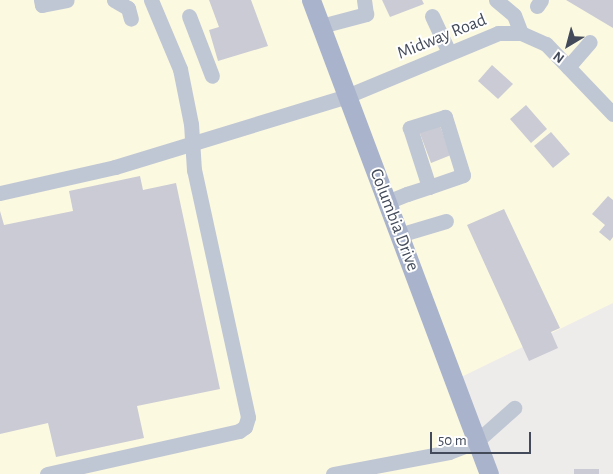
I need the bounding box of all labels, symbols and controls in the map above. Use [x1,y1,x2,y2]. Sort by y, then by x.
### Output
street label: Midway Road [394,9,490,65]
north arrow [543,20,593,70]
text: N [551,48,567,66]
street label: Columbia Drive [365,166,423,274]
scale bar [433,422,534,454]
text: 50 m [438,433,467,448]

